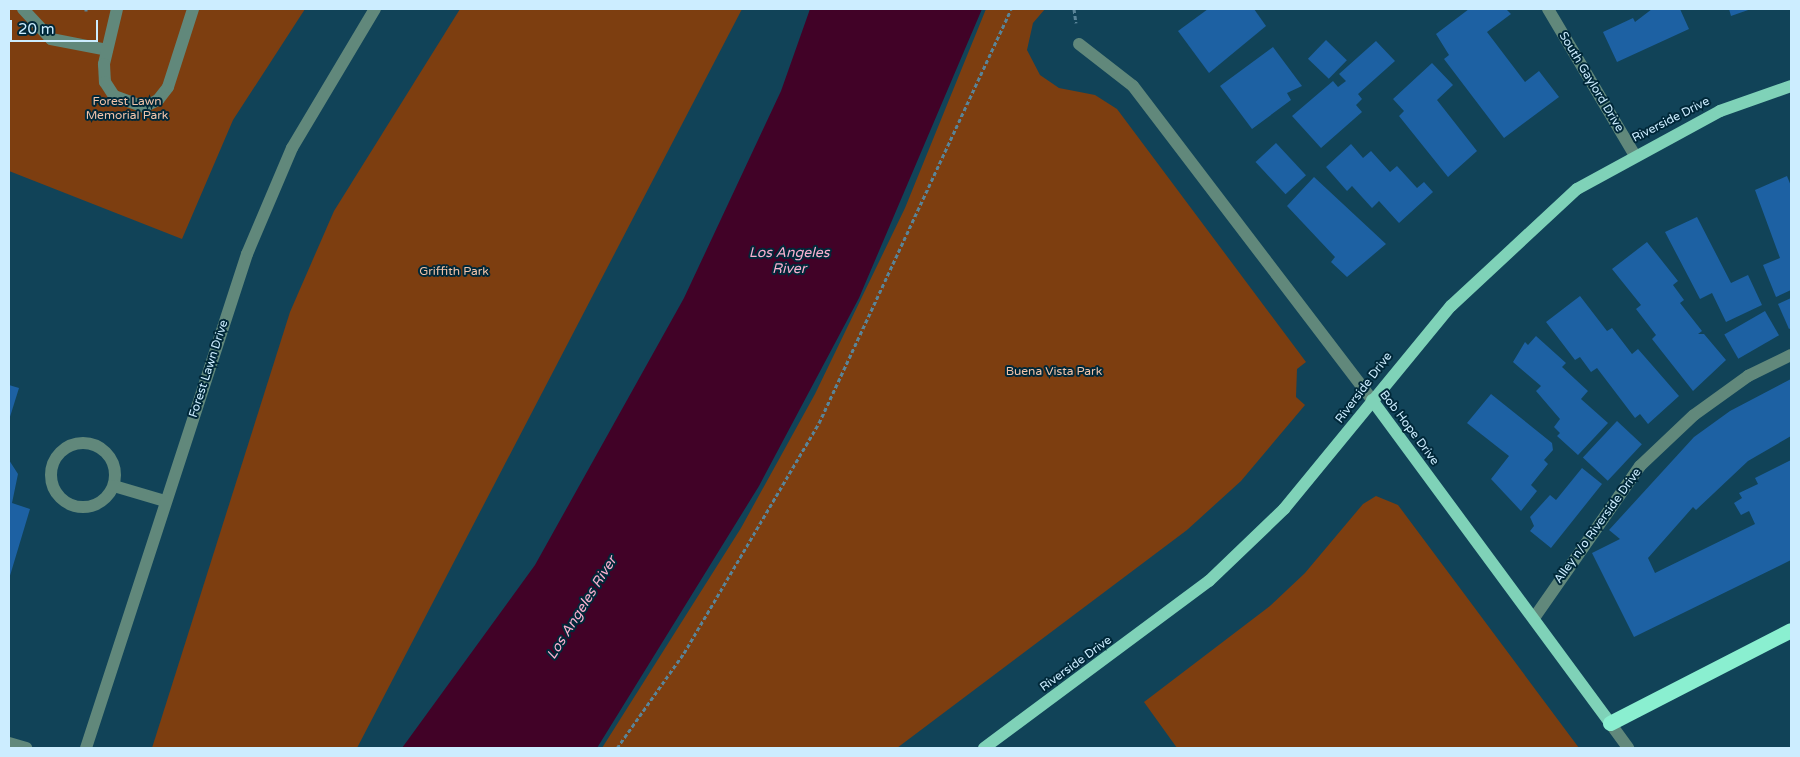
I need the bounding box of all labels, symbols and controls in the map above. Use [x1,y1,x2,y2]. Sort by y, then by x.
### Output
scale bar [12,10,100,42]
text: 20 m [18,20,55,38]
street label: South Gaylord Drive [1555,29,1627,135]
street label: Riverside Drive [1630,94,1712,146]
park label: Forest Lawn Memorial Park [86,95,168,123]
water label: Los Angeles River [749,245,829,278]
park label: Griffith Park [419,265,489,279]
street label: Forest Lawn Drive [186,318,232,420]
street label: Riverside Drive [1333,350,1395,426]
park label: Buena Vista Park [1006,365,1102,379]
street label: Bob Hope Drive [1376,388,1442,468]
street label: Alley n/o Riverside Drive [1551,466,1645,586]
water label: Los Angeles River [544,553,620,663]
street label: Riverside Drive [1037,633,1115,695]

